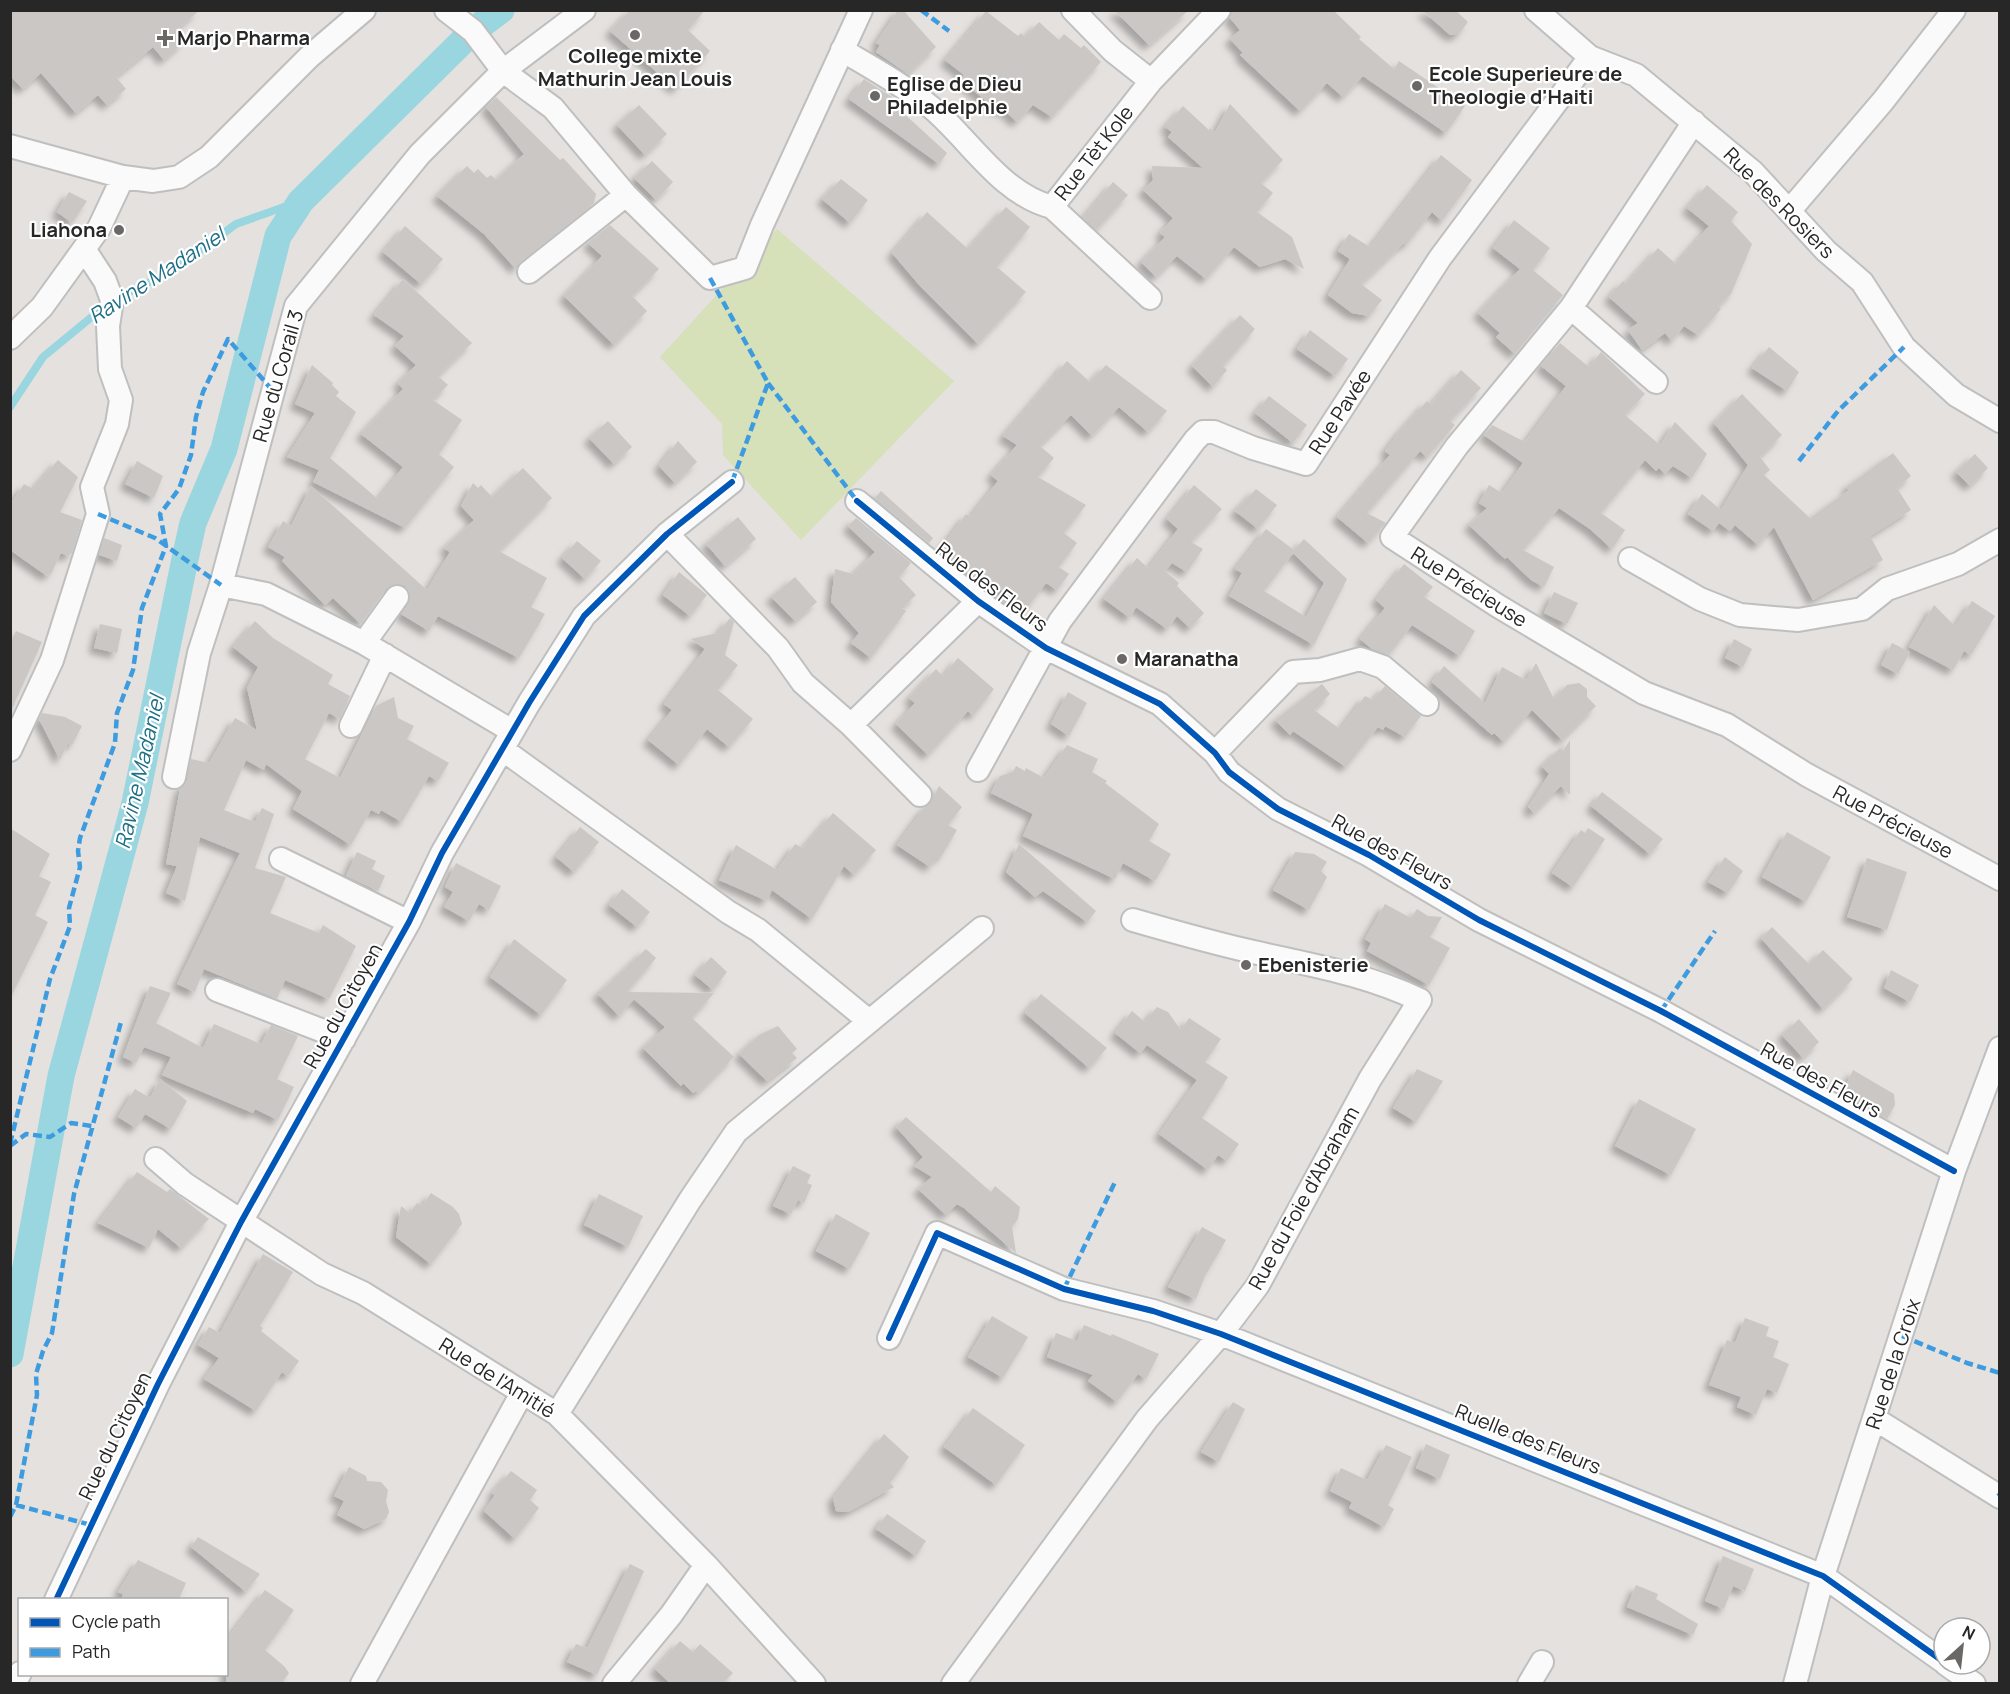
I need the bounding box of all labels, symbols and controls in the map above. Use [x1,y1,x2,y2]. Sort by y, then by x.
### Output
place label: Marjo Pharma [177,24,310,51]
marker: College mixte Mathurin Jean Louis [628,28,642,42]
marker: Marjo Pharma [158,31,172,45]
place label: College mixte Mathurin Jean Louis [538,42,732,92]
place label: Ecole Superieure de Theologie d'Haiti [1429,60,1622,110]
place label: Eglise de Dieu Philadelphie [887,70,1022,120]
marker: Ecole Superieure de Theologie d'Haiti [1410,79,1424,93]
marker: Eglise de Dieu Philadelphie [868,89,882,103]
street label: Rue Tèt Kole [1048,100,1139,206]
street label: Rue des Rosiers [1718,141,1841,264]
place label: Liahona [30,216,107,243]
water label: Ravine Madaniel [83,219,232,330]
marker: Liahona [112,223,126,237]
street label: Rue du Corail 3 [246,307,309,445]
street label: Rue Pavée [1302,364,1377,459]
street label: Rue des Fleurs [931,536,1054,638]
street label: Rue Précieuse [1406,540,1533,633]
place label: Maranatha [1134,645,1239,672]
marker: Maranatha [1115,652,1129,666]
water label: Ravine Madaniel [108,689,171,851]
street label: Rue Précieuse [1828,779,1958,865]
street label: Rue des Fleurs [1327,807,1457,896]
street label: Rue du Citoyen [297,938,388,1073]
place label: Ebenisterie [1258,951,1369,978]
marker: Ebenisterie [1239,958,1253,972]
street label: Rue des Fleurs [1756,1035,1886,1124]
street label: Rue du Foie d'Abraham [1242,1101,1365,1294]
street label: Rue de la Croix [1859,1295,1926,1433]
street label: Rue de l'Amitié [434,1331,561,1424]
street label: Rue du Citoyen [72,1367,157,1504]
street label: Ruelle des Fleurs [1451,1397,1605,1480]
legend [18,1598,228,1676]
text: Cycle path [72,1609,161,1633]
north arrow [1932,1616,1992,1676]
text: N [1959,1620,1979,1645]
text: Path [72,1639,110,1663]

